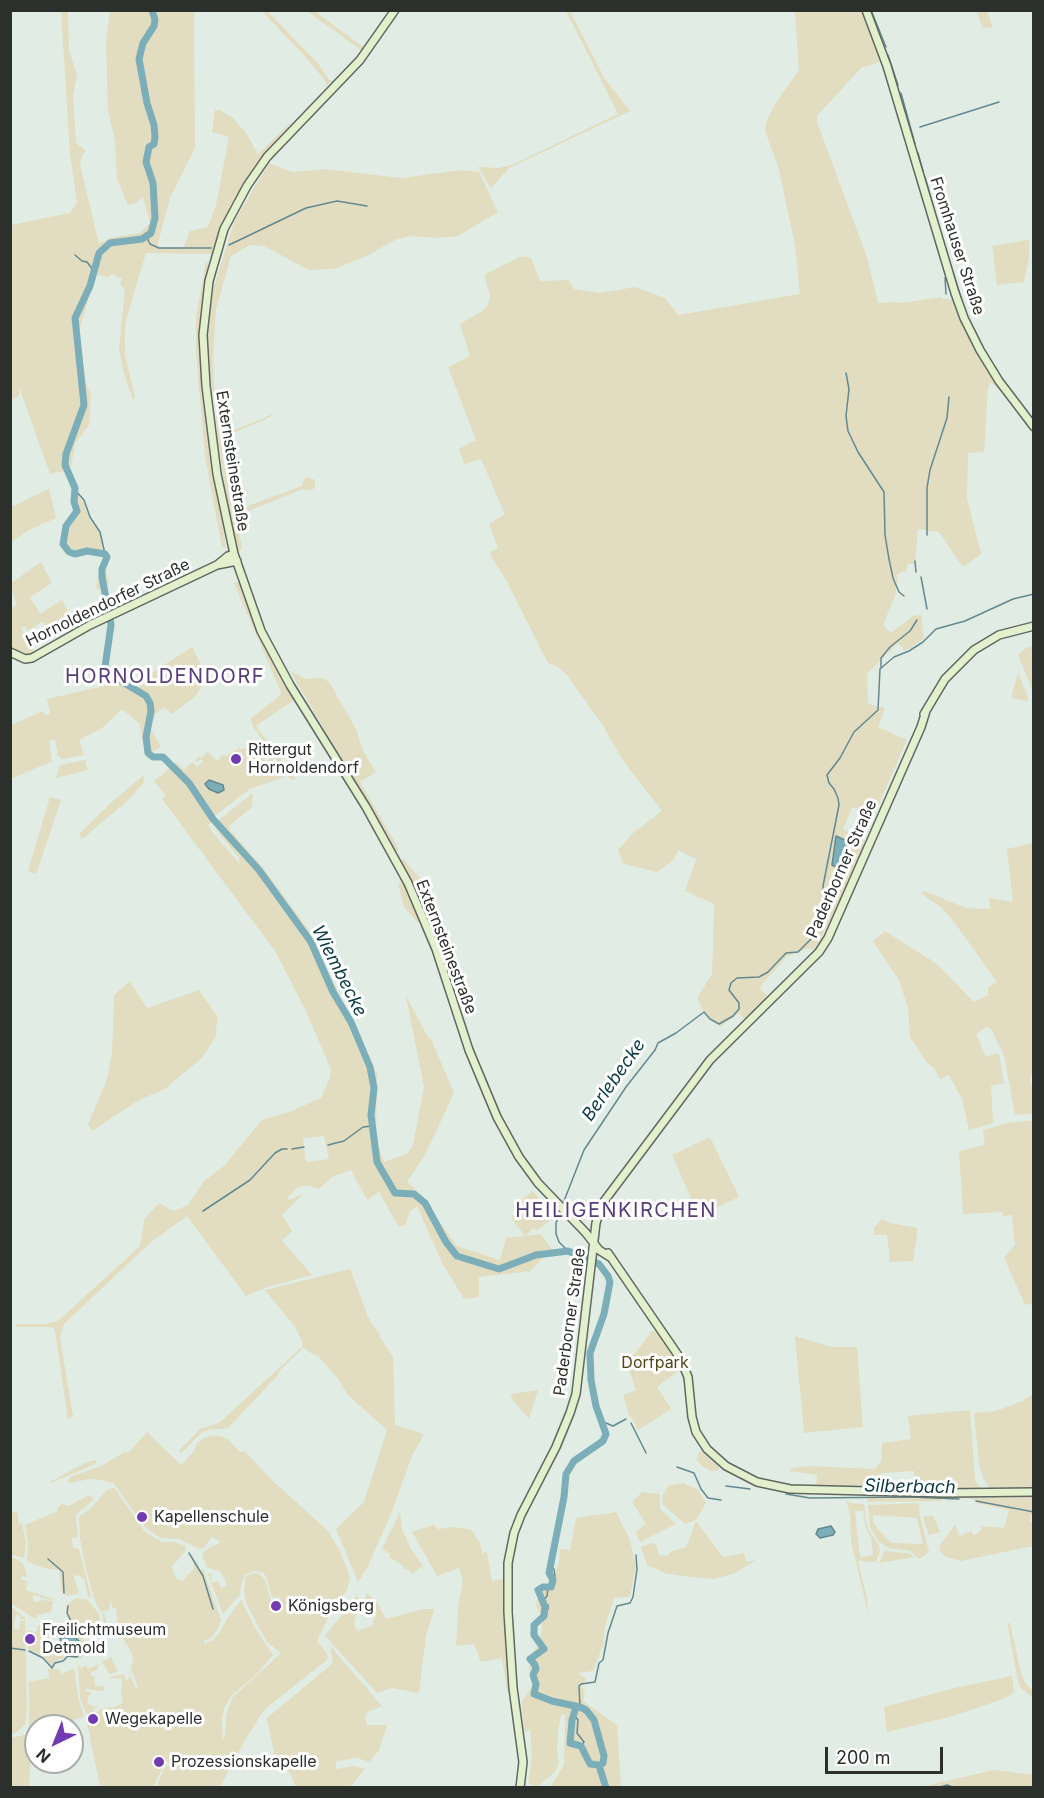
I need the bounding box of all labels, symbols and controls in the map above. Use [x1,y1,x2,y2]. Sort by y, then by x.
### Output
street label: Fromhauser Straße [926,174,988,318]
street label: Externsteinestraße [211,389,253,533]
street label: Hornoldendorfer Straße [23,555,193,651]
district label: HORNOLDENDORF [65,665,265,689]
place label: Rittergut Hornoldendorf [248,740,359,778]
marker: Rittergut Hornoldendorf [229,752,243,766]
street label: Paderborner Straße [803,797,881,941]
street label: Externsteinestraße [412,877,480,1017]
water label: Wiembecke [307,922,371,1020]
water label: Berlebecke [578,1035,650,1125]
district label: HEILIGENKIRCHEN [515,1199,717,1223]
street label: Paderborner Straße [550,1247,590,1397]
park label: Dorfpark [621,1353,689,1373]
water label: Silberbach [864,1475,956,1499]
place label: Kapellenschule [154,1507,269,1527]
marker: Kapellenschule [135,1510,149,1524]
place label: Königsberg [288,1596,374,1616]
marker: Königsberg [269,1599,283,1613]
place label: Freilichtmuseum Detmold [42,1620,166,1658]
marker: Freilichtmuseum Detmold [23,1632,37,1646]
place label: Wegekapelle [105,1709,202,1729]
marker: Wegekapelle [86,1712,100,1726]
north arrow [24,1714,84,1774]
scale bar [828,1735,946,1773]
text: N [32,1744,54,1767]
text: 200 m [836,1747,891,1768]
place label: Prozessionskapelle [171,1752,316,1772]
marker: Prozessionskapelle [152,1755,166,1769]

